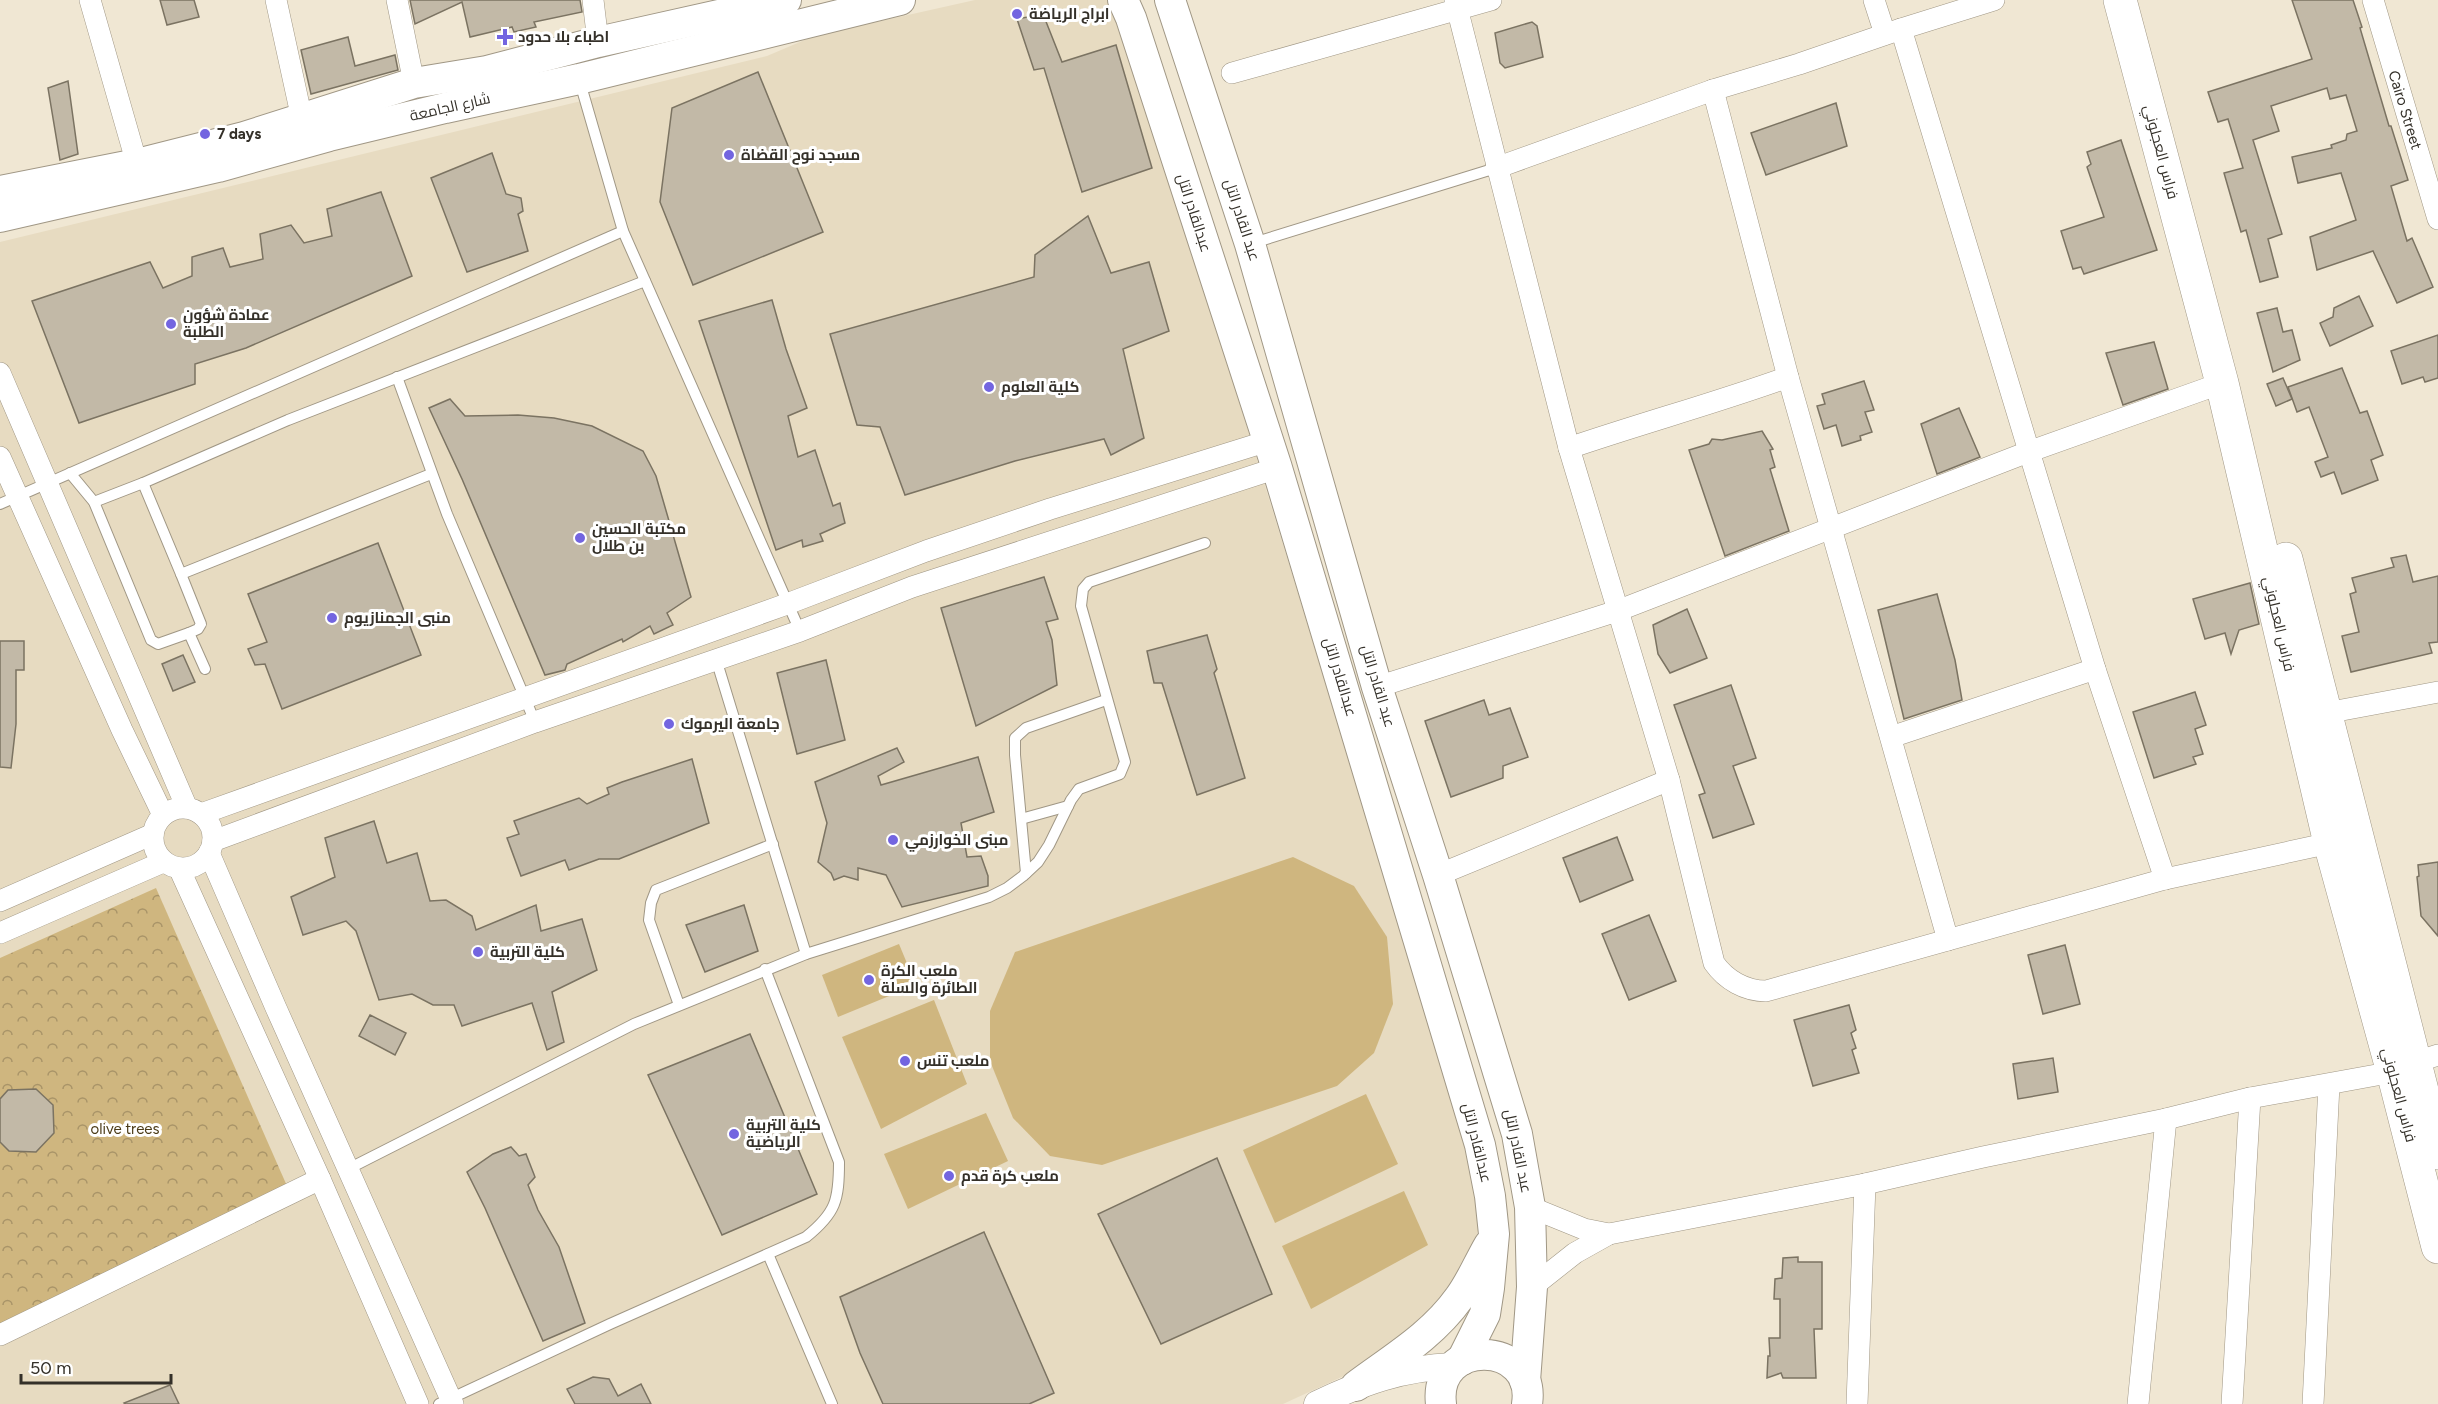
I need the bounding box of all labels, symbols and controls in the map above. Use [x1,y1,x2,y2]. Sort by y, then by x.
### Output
place label: ابراج الرياضة [1029,5,1110,24]
marker: ابراج الرياضة [1010,7,1024,21]
marker: اطباء بلا حدود [496,28,514,46]
place label: اطباء بلا حدود [518,28,609,46]
street label: Cairo Street [2384,68,2426,152]
street label: شارع الجامعة [408,89,493,127]
street label: فراس العجلوني [2137,103,2182,202]
place label: 7 days [217,125,261,143]
marker: 7 days [198,127,212,141]
place label: مسجد نوح القضاة [741,146,860,165]
marker: مسجد نوح القضاة [722,148,736,162]
street label: عبدالقادر التل [1172,171,1215,255]
street label: عبد القادر التل [1219,177,1264,264]
place label: عمادة شؤون الطلبة [183,306,270,341]
marker: عمادة شؤون الطلبة [164,317,178,331]
place label: كلية العلوم [1001,378,1079,397]
marker: كلية العلوم [982,380,996,394]
place label: مكتبة الحسين بن طلال [592,520,686,555]
marker: مكتبة الحسين بن طلال [573,531,587,545]
street label: فراس العجلوني [2256,575,2299,674]
place label: منبى الجمنازيوم [344,609,451,628]
marker: منبى الجمنازيوم [325,611,339,625]
street label: عبدالقادر التل [1319,635,1361,719]
street label: عبد القادر التل [1356,643,1399,730]
place label: جامعة اليرموك [681,715,780,733]
marker: جامعة اليرموك [662,717,676,731]
place label: مبنى الخوارزمي [905,831,1008,852]
marker: مبنى الخوارزمي [886,833,900,847]
place label: كلية التربية [490,943,565,961]
marker: كلية التربية [471,945,485,959]
place label: ملعب الكرة الطائرة والسلة [881,962,978,997]
marker: ملعب الكرة الطائرة والسلة [862,973,876,987]
street label: فراس العجلوني [2375,1046,2420,1145]
place label: ملعب تنس [917,1052,990,1070]
marker: ملعب تنس [898,1054,912,1068]
street label: عبدالقادر التل [1457,1101,1496,1185]
street label: عبد القادر التل [1499,1107,1536,1195]
place label: كلية التربية الرياضية [746,1116,821,1151]
park label: olive trees [90,1120,160,1138]
marker: كلية التربية الرياضية [727,1127,741,1141]
place label: ملعب كرة قدم [961,1167,1059,1186]
marker: ملعب كرة قدم [942,1169,956,1183]
scale bar [21,1347,171,1385]
text: 50 m [30,1357,72,1379]

